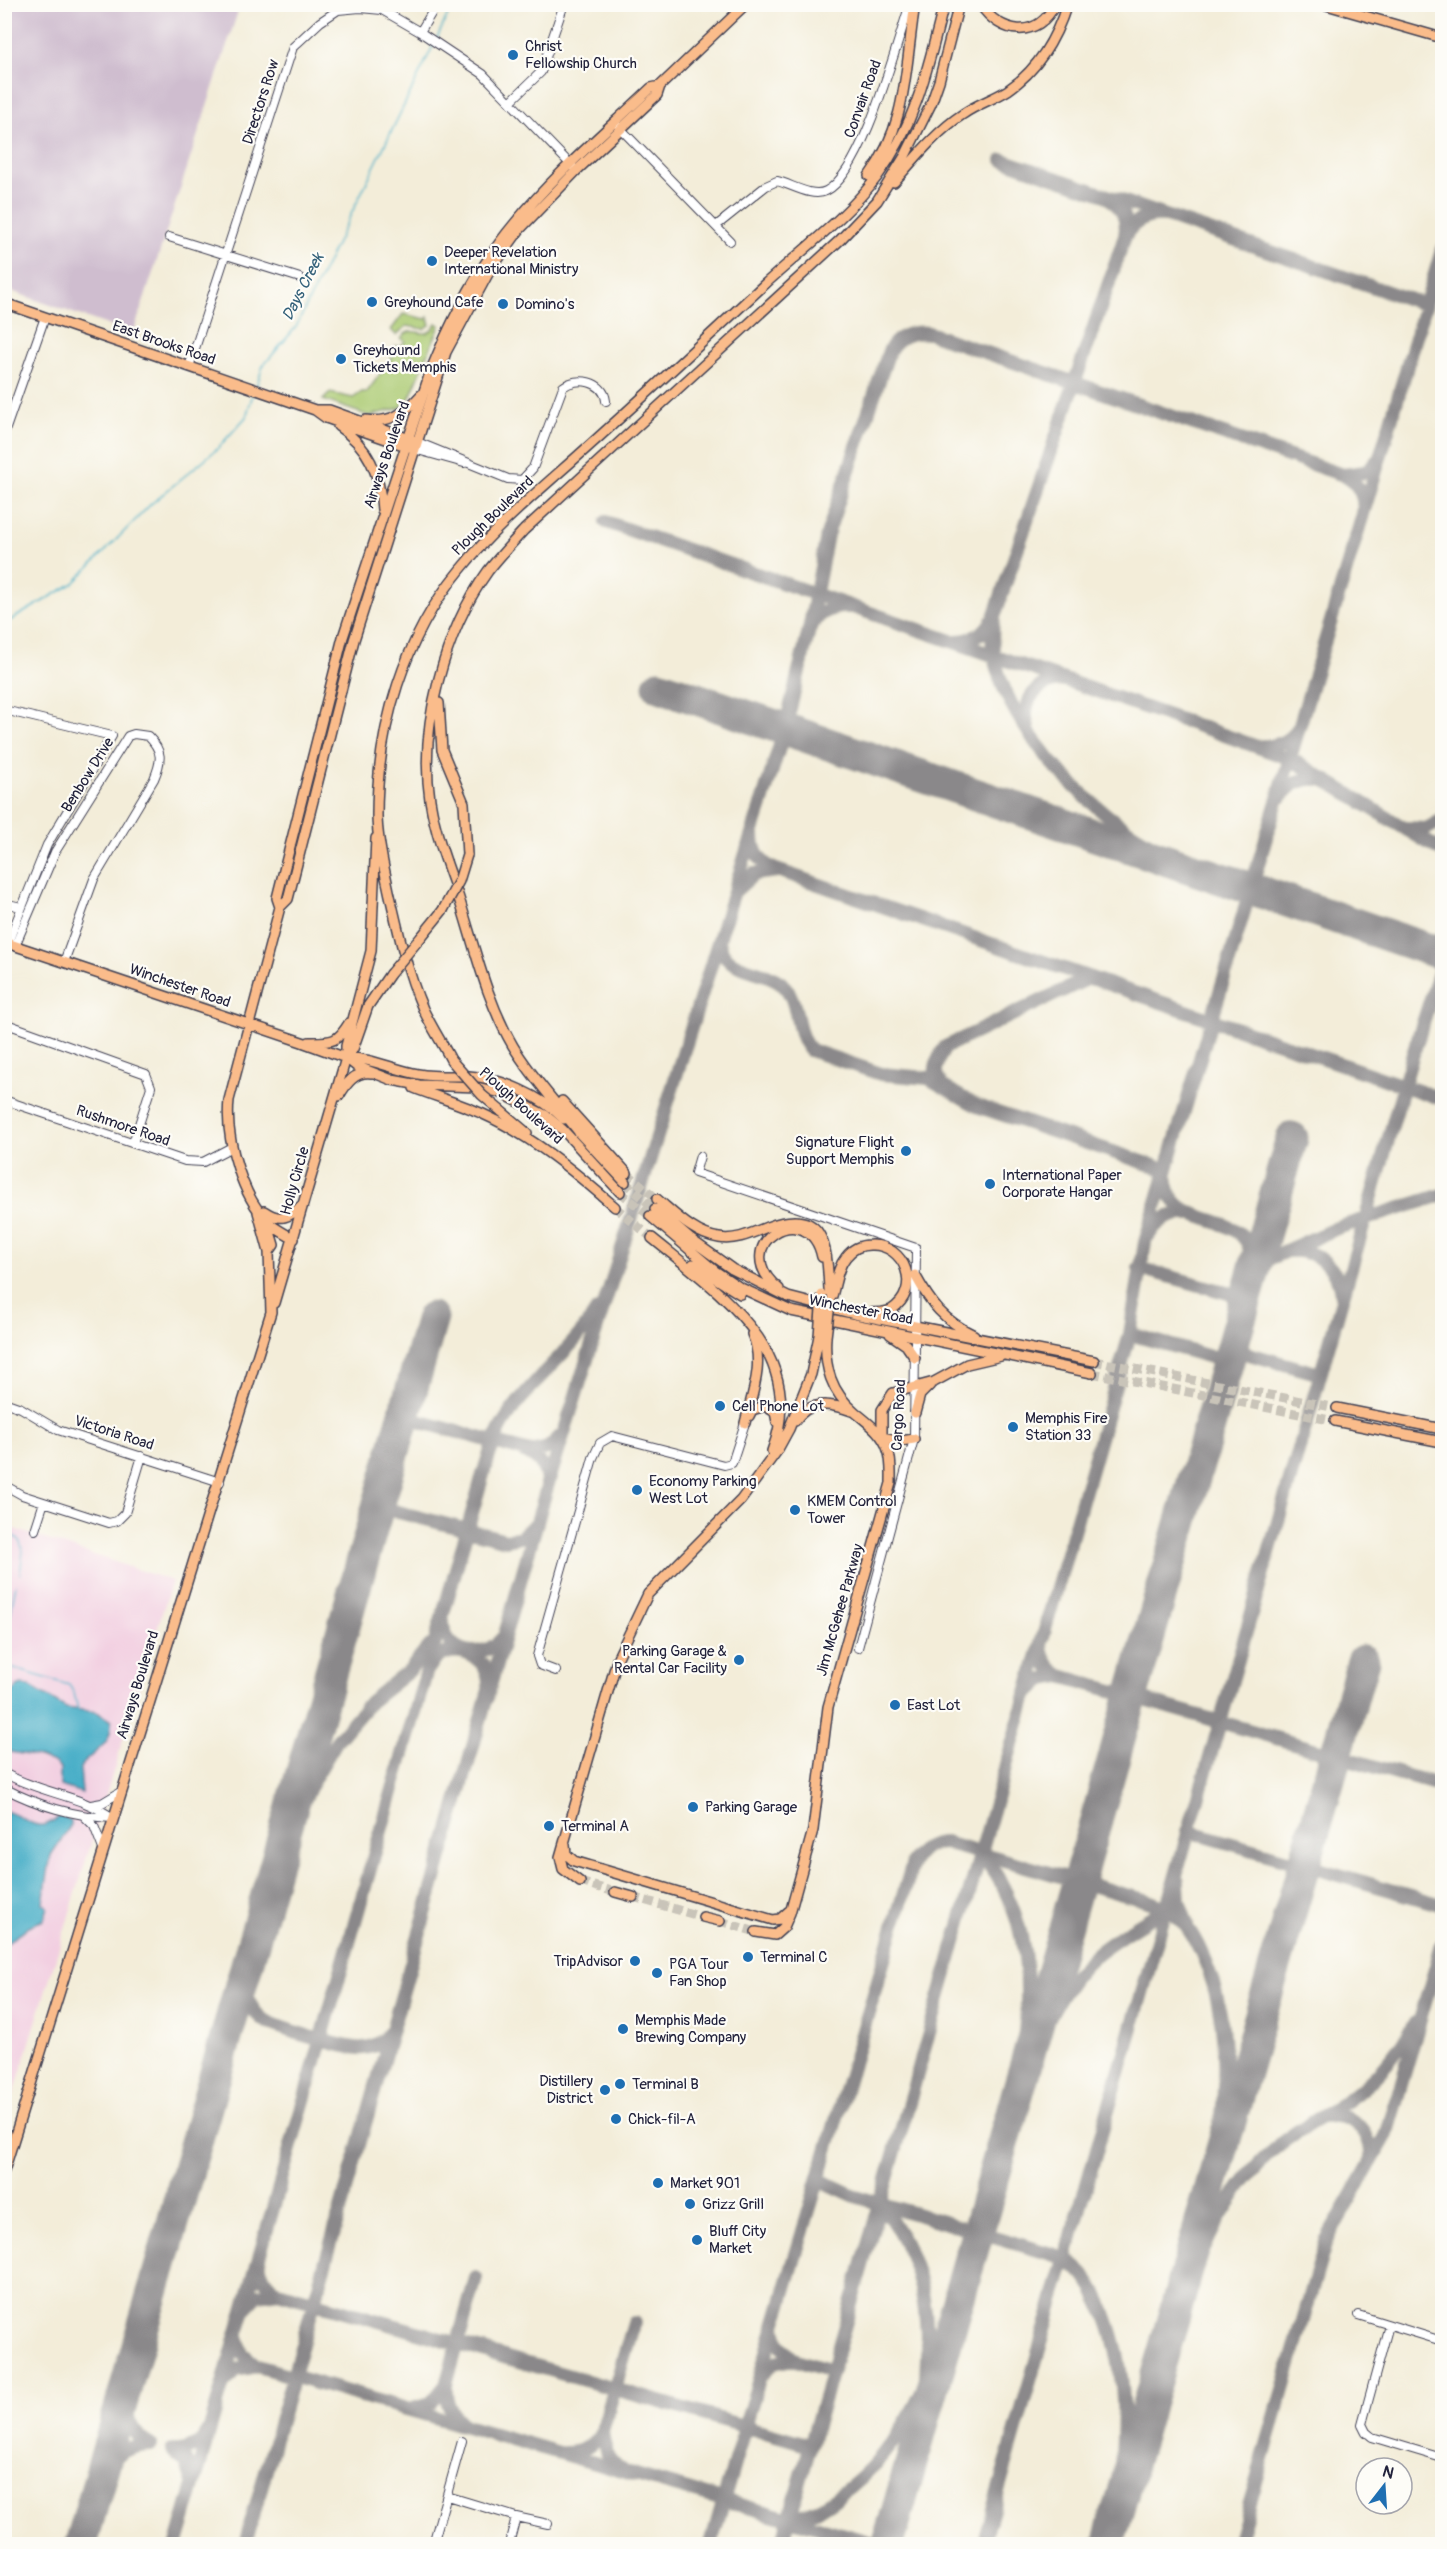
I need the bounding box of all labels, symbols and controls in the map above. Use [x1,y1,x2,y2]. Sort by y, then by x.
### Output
place label: Christ Fellowship Church [525,37,637,73]
marker: Christ Fellowship Church [506,48,520,62]
street label: Directors Row [238,57,284,147]
street label: Convair Road [840,57,886,141]
place label: Deeper Revelation International Ministry [444,243,579,279]
water label: Days Creek [278,249,329,324]
marker: Deeper Revelation International Ministry [425,254,439,268]
place label: Greyhound Cafe [384,293,484,312]
marker: Greyhound Cafe [365,295,379,309]
place label: Domino's [515,295,575,314]
marker: Domino's [496,297,510,311]
street label: East Brooks Road [110,316,218,370]
place label: Greyhound Tickets Memphis [353,341,457,377]
marker: Greyhound Tickets Memphis [334,352,348,366]
street label: Airways Boulevard [360,399,414,511]
street label: Plough Boulevard [448,472,538,560]
street label: Benbow Drive [57,734,119,816]
street label: Winchester Road [127,960,233,1012]
street label: Plough Boulevard [475,1063,567,1149]
street label: Rushmore Road [74,1101,172,1151]
place label: Signature Flight Support Memphis [786,1133,895,1169]
street label: Holly Circle [276,1144,314,1217]
marker: Signature Flight Support Memphis [899,1144,913,1158]
place label: International Paper Corporate Hangar [1002,1166,1122,1202]
marker: International Paper Corporate Hangar [983,1177,997,1191]
street label: Winchester Road [807,1291,915,1329]
street label: Cargo Road [888,1379,910,1451]
place label: Cell Phone Lot [732,1397,825,1416]
marker: Cell Phone Lot [713,1399,727,1413]
place label: Memphis Fire Station 33 [1025,1409,1108,1445]
street label: Victoria Road [72,1411,156,1455]
marker: Memphis Fire Station 33 [1006,1420,1020,1434]
place label: Economy Parking West Lot [649,1472,757,1508]
marker: Economy Parking West Lot [630,1483,644,1497]
place label: KMEM Control Tower [807,1492,897,1528]
marker: KMEM Control Tower [788,1503,802,1517]
street label: Jim McGehee Parkway [812,1541,868,1678]
street label: Airways Boulevard [112,1628,164,1742]
place label: Parking Garage & Rental Car Facility [614,1642,728,1678]
marker: Parking Garage & Rental Car Facility [732,1653,746,1667]
place label: East Lot [907,1696,961,1715]
marker: East Lot [888,1698,902,1712]
place label: Parking Garage [705,1798,798,1817]
marker: Parking Garage [686,1800,700,1814]
place label: Terminal A [561,1817,629,1836]
marker: Terminal A [542,1819,556,1833]
place label: Terminal C [760,1948,828,1967]
marker: Terminal C [741,1950,755,1964]
place label: TripAdvisor [553,1952,624,1971]
marker: TripAdvisor [628,1954,642,1968]
place label: PGA Tour Fan Shop [669,1955,729,1991]
marker: PGA Tour Fan Shop [650,1966,664,1980]
place label: Memphis Made Brewing Company [635,2011,747,2047]
marker: Memphis Made Brewing Company [616,2022,630,2036]
place label: Distillery District [539,2072,594,2108]
place label: Terminal B [632,2075,699,2094]
marker: Terminal B [613,2077,627,2091]
marker: Distillery District [598,2083,612,2097]
place label: Chick-fil-A [628,2110,696,2129]
marker: Chick-fil-A [609,2112,623,2126]
place label: Market 901 [670,2174,740,2193]
marker: Market 901 [651,2176,665,2190]
place label: Grizz Grill [702,2195,764,2214]
marker: Grizz Grill [683,2197,697,2211]
place label: Bluff City Market [709,2222,767,2258]
marker: Bluff City Market [690,2233,704,2247]
north arrow [1354,2456,1414,2516]
text: N [1380,2461,1396,2484]

